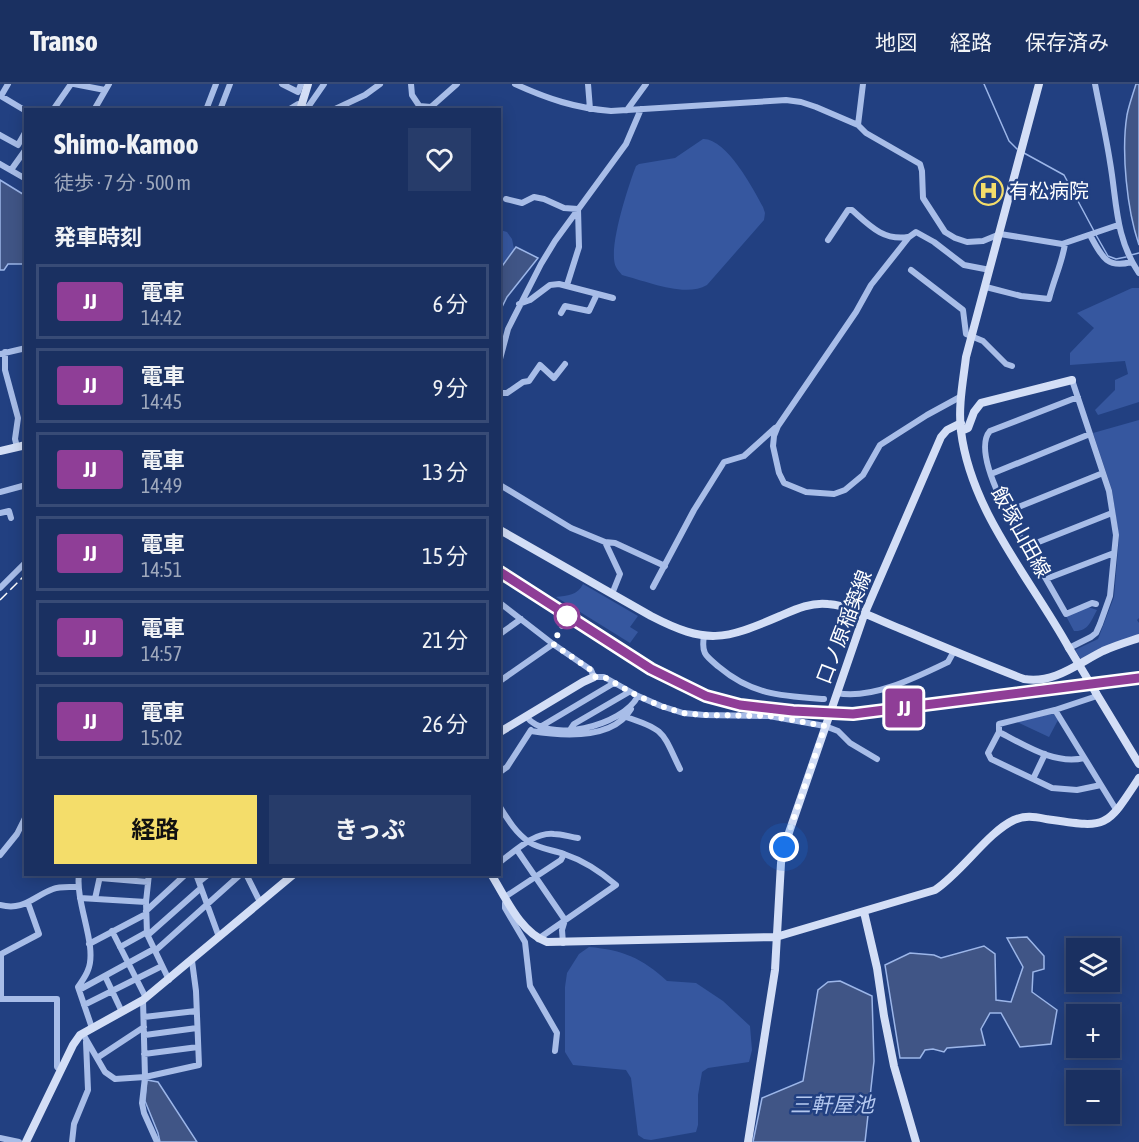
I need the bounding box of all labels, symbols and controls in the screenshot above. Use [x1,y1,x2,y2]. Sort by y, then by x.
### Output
text: Transo [30,25,98,57]
text: 地図 [875,30,917,54]
text: 経路 [950,30,992,54]
text: 保存済み [1025,30,1109,54]
text: Shimo-Kamoo [54,128,199,160]
button: heart [408,128,471,191]
text: 徒歩 · 7 分 · 500 m [54,171,191,194]
hospital icon: 有松病院 [972,175,1004,207]
place label: 有松病院 [1009,179,1089,202]
text: 発車時刻 [54,224,142,250]
text: 電車 [141,279,185,305]
text: JJ [83,289,97,313]
text: 6 分 [433,291,468,317]
text: 14:42 [141,306,182,329]
text: 電車 [141,363,185,389]
text: JJ [83,373,97,397]
text: 9 分 [433,375,468,401]
text: 14:45 [141,390,182,413]
text: 電車 [141,447,185,473]
text: JJ [83,457,97,481]
text: 13 分 [422,459,468,485]
text: 14:49 [141,474,182,497]
street label: 飯塚山田線 [987,482,1056,581]
text: 電車 [141,531,185,557]
text: JJ [83,541,97,565]
text: 15 分 [422,543,468,569]
text: 14:51 [141,558,182,581]
street label: 口ノ原稲築線 [811,567,876,687]
unlabelled marker [554,603,580,629]
text: 電車 [141,615,185,641]
text: JJ [83,625,97,649]
text: 21 分 [422,627,468,653]
text: 14:57 [141,642,182,665]
line badge: JJ [877,688,931,728]
text: JJ [897,696,911,720]
text: 電車 [141,699,185,725]
text: JJ [83,709,97,733]
text: 26 分 [422,711,468,737]
text: 15:02 [141,726,183,749]
button: 経路 [54,795,257,864]
button: きっぷ [269,795,471,864]
your location [769,832,799,862]
map controls [1066,938,1120,1124]
button: layers [1066,938,1120,992]
button: + [1066,1004,1120,1058]
button: − [1066,1070,1120,1124]
water label: 三軒屋池 [790,1092,876,1116]

